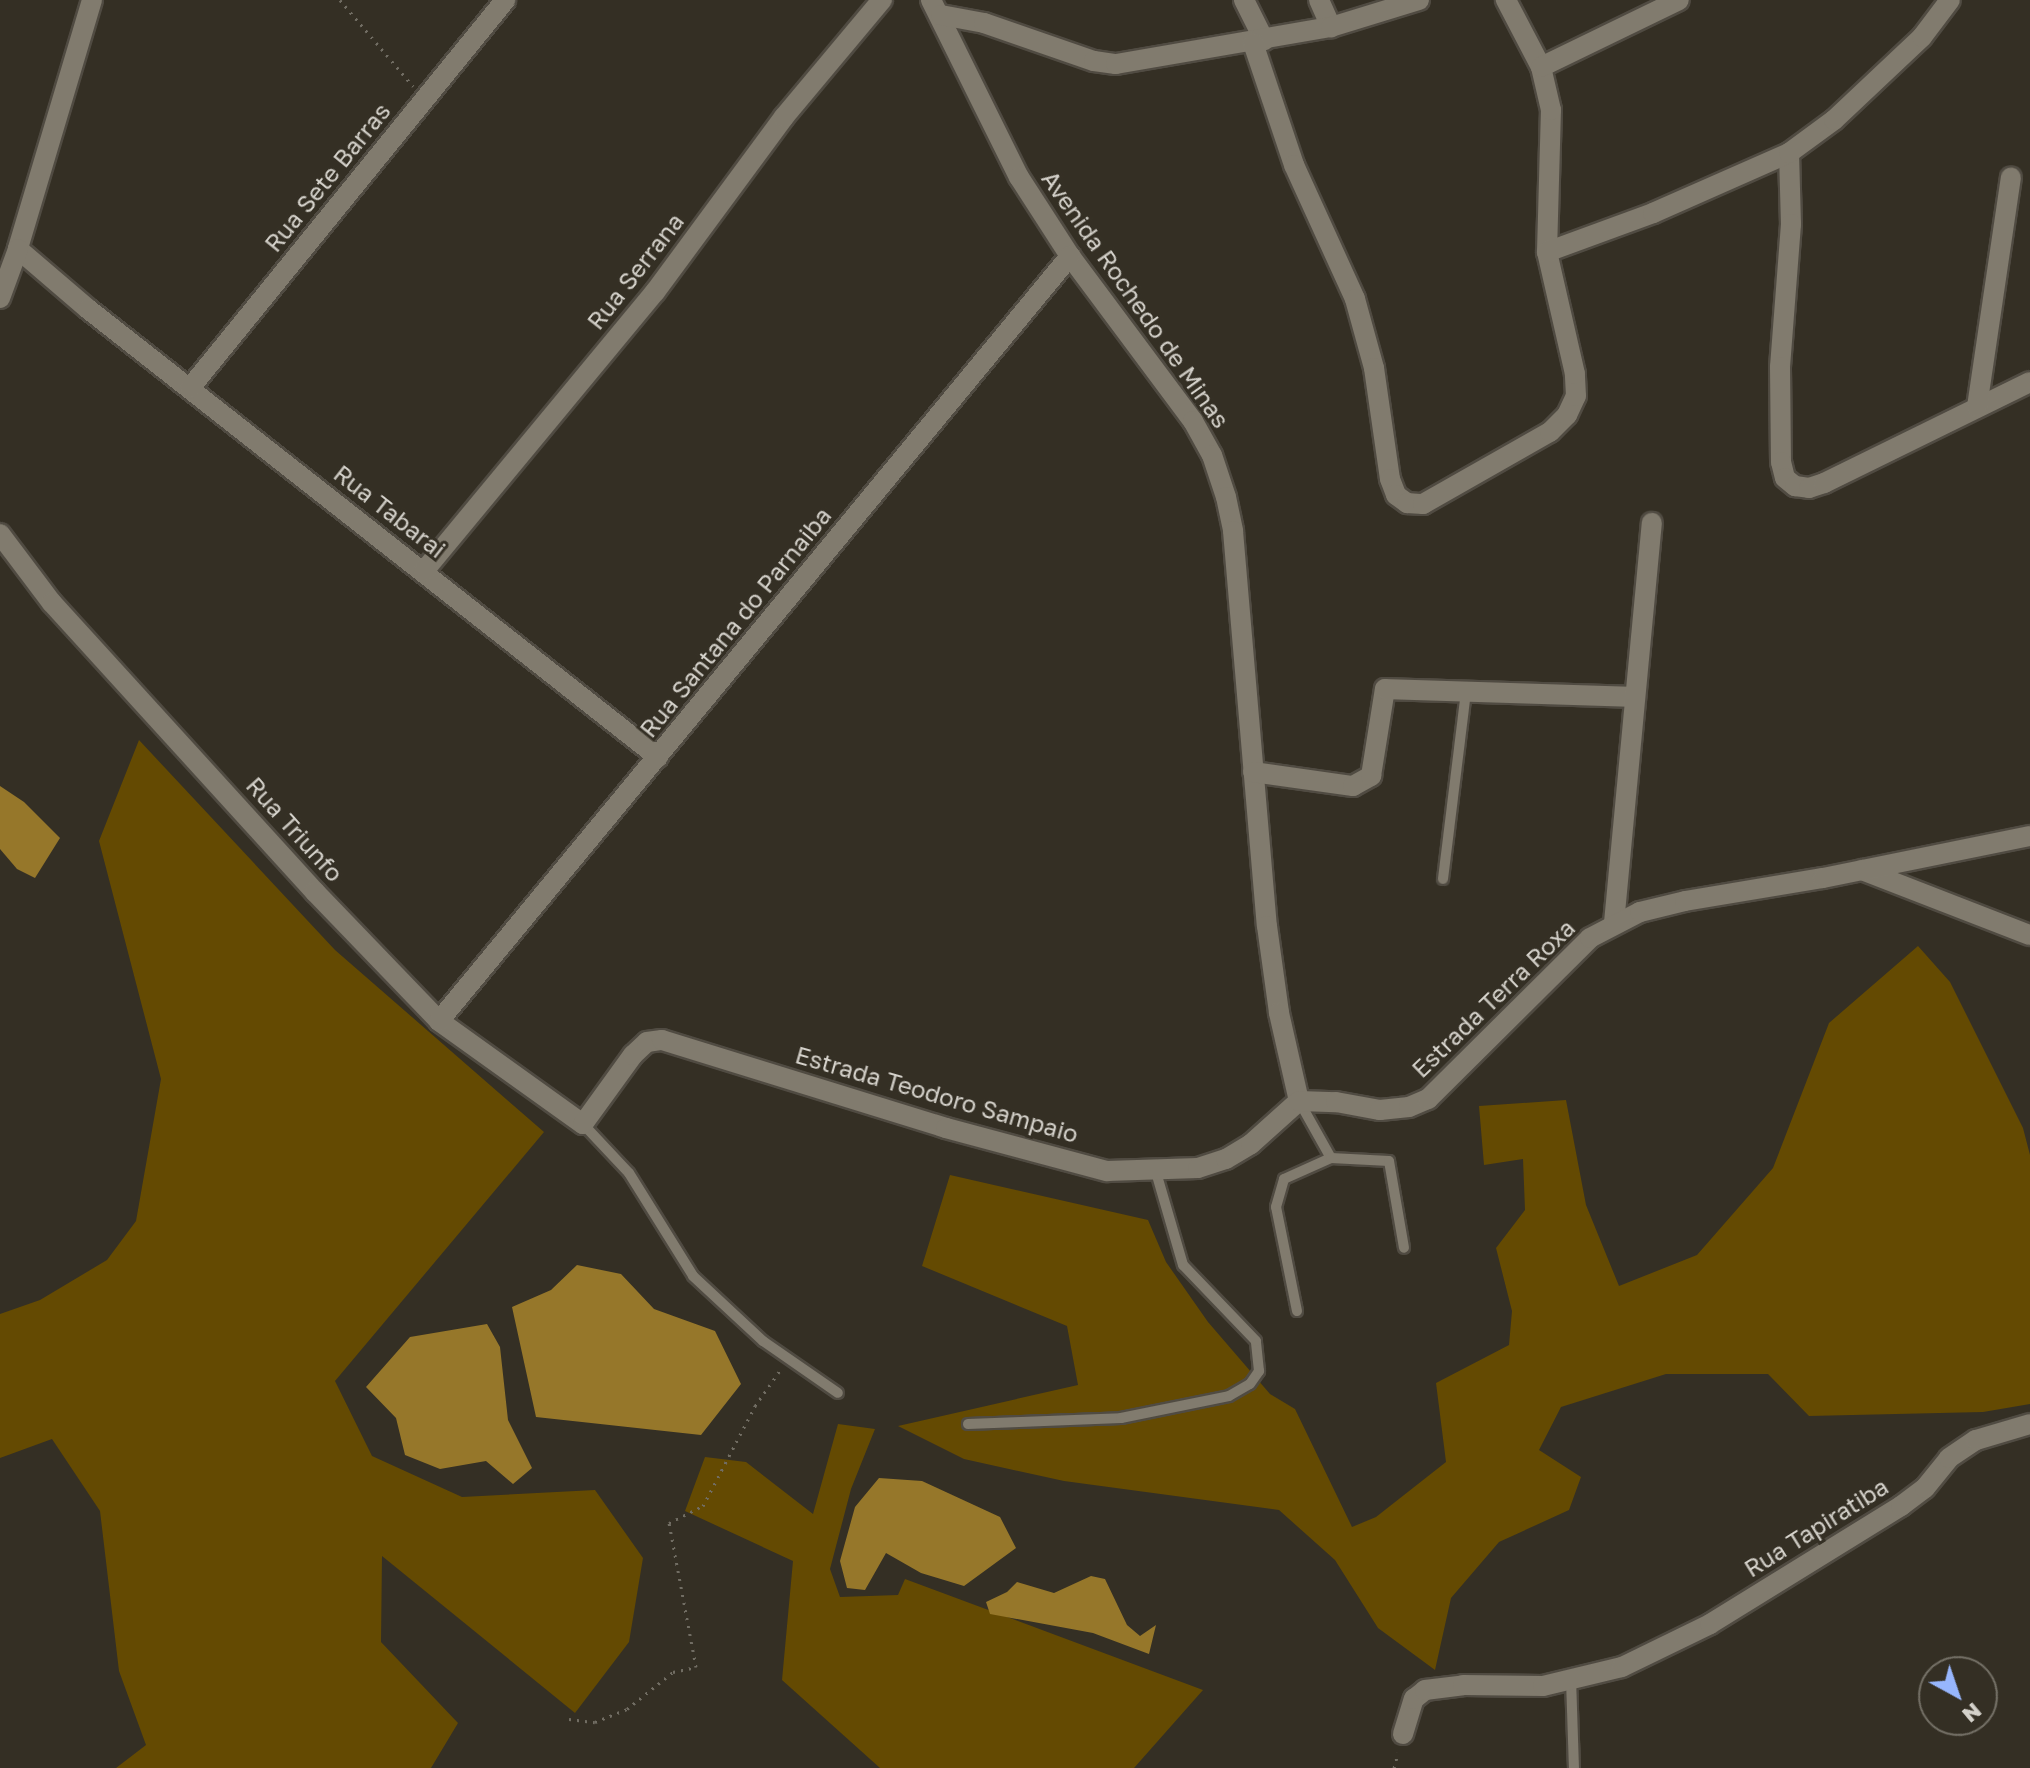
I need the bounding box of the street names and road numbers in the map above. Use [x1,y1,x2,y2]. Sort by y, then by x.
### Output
street label: Rua Sete Barras [258,97,396,257]
street label: Avenida Rochedo de Minas [1036,165,1236,433]
street label: Rua Serrana [581,207,689,335]
street label: Rua Tabarai [328,459,452,563]
street label: Rua Santana do Parnaiba [633,501,837,743]
street label: Rua Triunfo [241,771,349,887]
street label: Estrada Terra Roxa [1406,913,1580,1083]
street label: Estrada Teodoro Sampaio [792,1040,1082,1148]
street label: Rua Tapiratiba [1739,1471,1893,1583]

